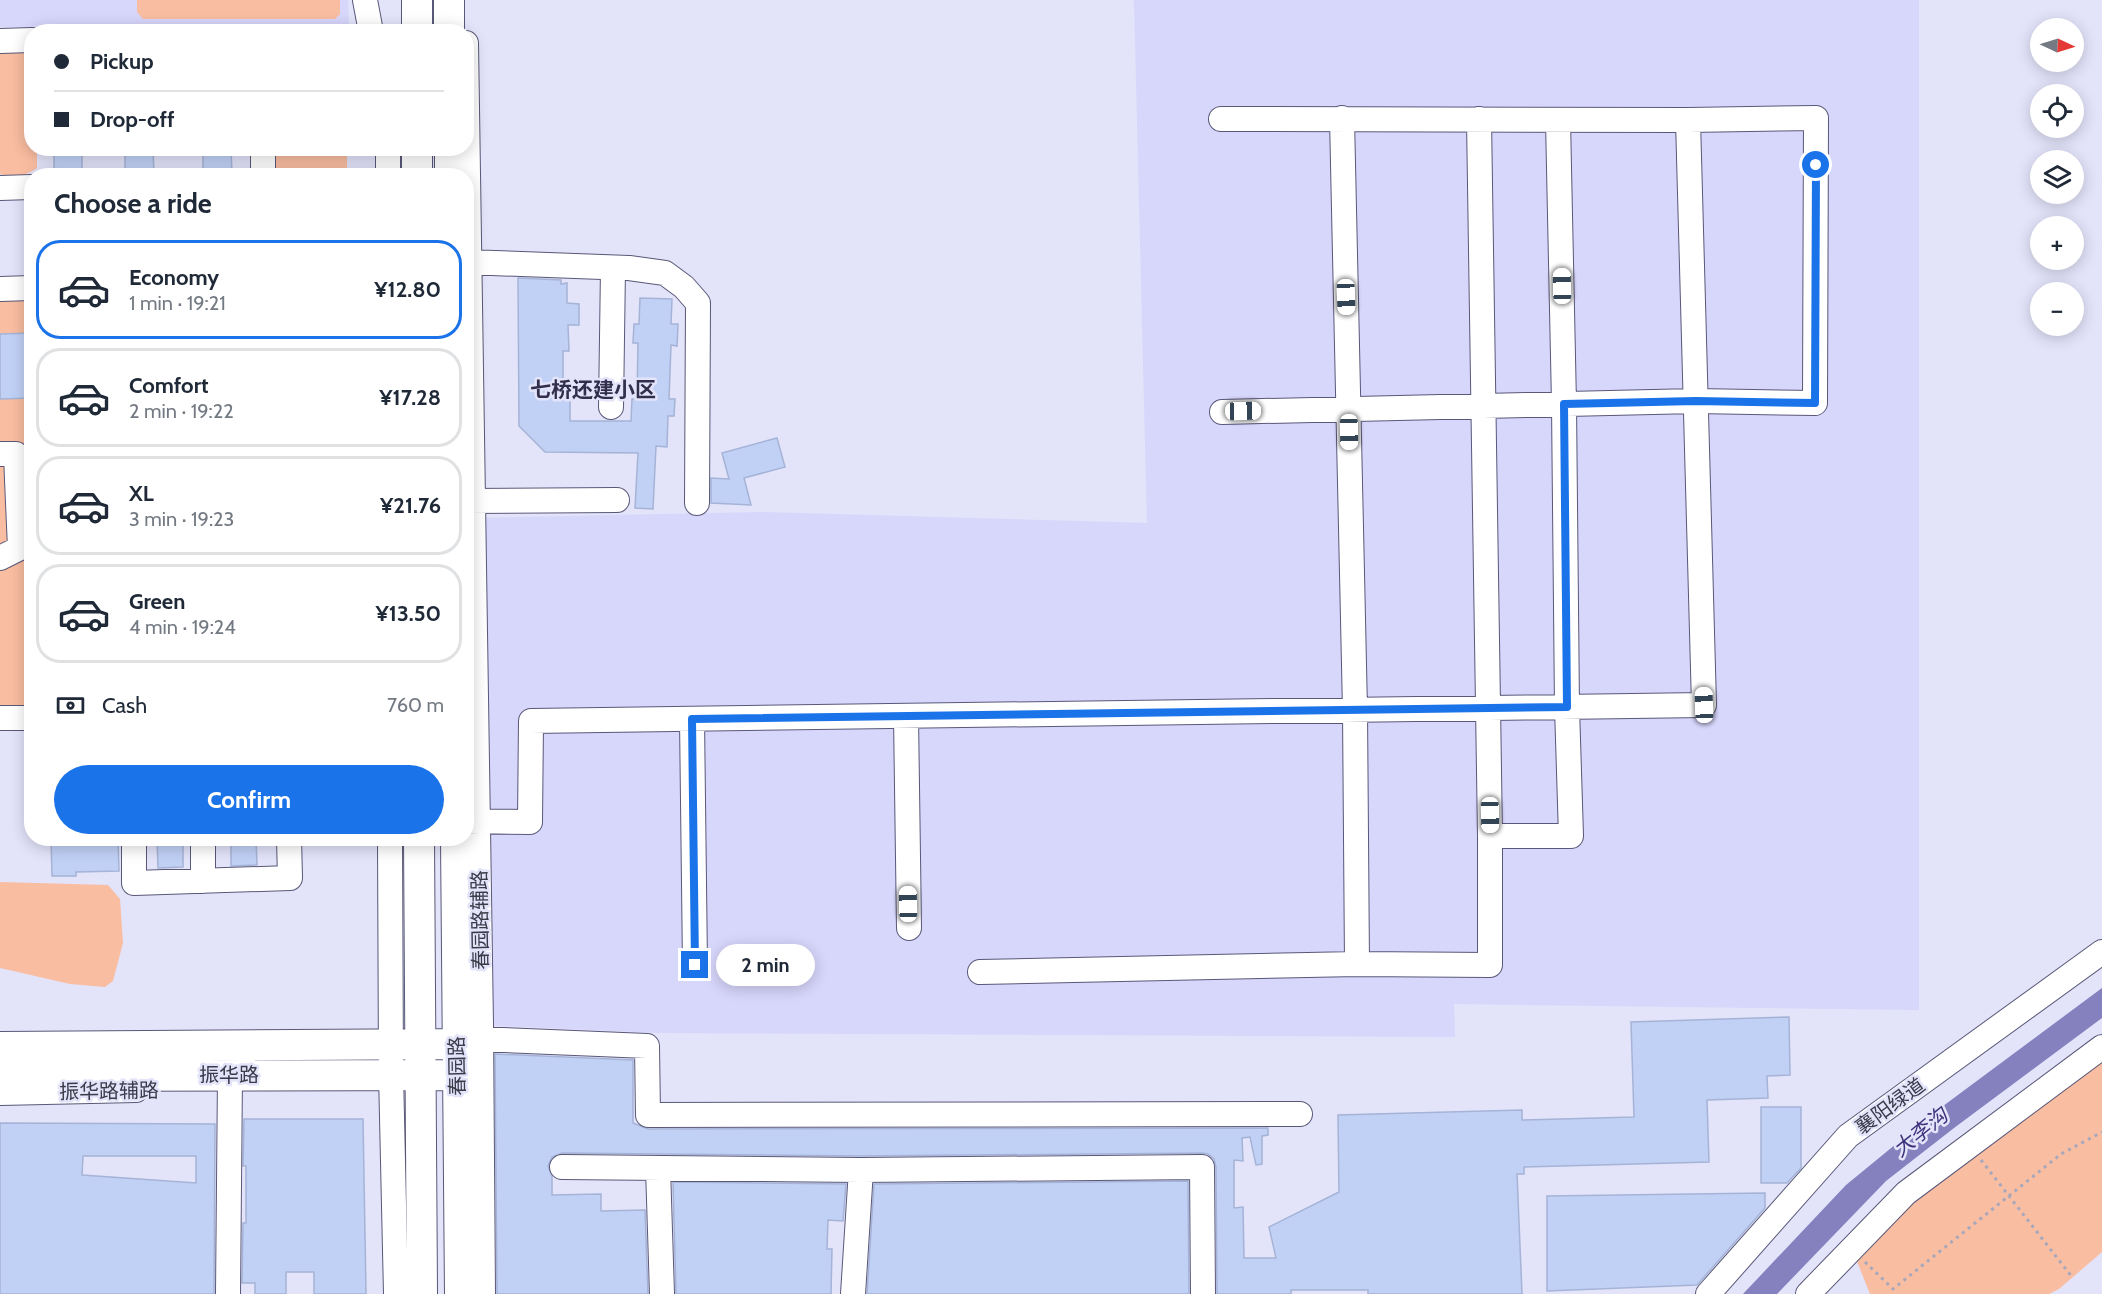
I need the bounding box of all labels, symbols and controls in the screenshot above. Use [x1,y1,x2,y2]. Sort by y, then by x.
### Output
north arrow [2030,18,2084,72]
map controls [2030,18,2084,336]
text: Pickup [90,48,154,75]
button: locate [2030,84,2084,138]
text: Drop-off [90,106,174,133]
button: layers [2030,150,2084,204]
route start [1802,151,1829,178]
text: Choose a ride [54,187,212,220]
button: + [2030,216,2084,270]
icon: car [57,263,111,317]
text: Economy [129,264,219,291]
car [1553,268,1571,304]
text: ¥12.80 [374,276,441,303]
car [1336,279,1356,315]
button: − [2030,282,2084,336]
text: 1 min · 19:21 [129,291,226,315]
icon: car [57,371,111,425]
text: Comfort [129,372,208,399]
district label: 七桥还建小区 [530,377,656,402]
text: ¥17.28 [379,384,441,411]
text: 2 min · 19:22 [129,399,234,423]
car [1225,402,1261,420]
car [1340,414,1358,450]
icon: car [57,479,111,533]
text: XL [129,480,154,507]
text: ¥21.76 [380,492,441,519]
text: 3 min · 19:23 [129,507,234,531]
icon: car [57,587,111,641]
text: Green [129,588,185,615]
text: ¥13.50 [376,600,441,627]
text: 4 min · 19:24 [129,615,236,639]
car [1694,687,1714,723]
icon: cash [54,689,87,722]
text: Cash [102,692,147,719]
text: 760 m [387,693,444,717]
button: Confirm [54,765,444,834]
car [1481,797,1499,833]
street label: 春园路辅路 [467,870,493,970]
car [899,886,917,922]
callout: 2 min [716,944,815,986]
route end [681,951,708,978]
text: 2 min [741,953,790,977]
street label: 春园路 [444,1036,470,1096]
street label: 振华路 [199,1063,259,1087]
street label: 襄阳绿道 [1851,1073,1929,1139]
street label: 振华路辅路 [59,1078,159,1104]
water label: 大李沟 [1888,1101,1954,1162]

